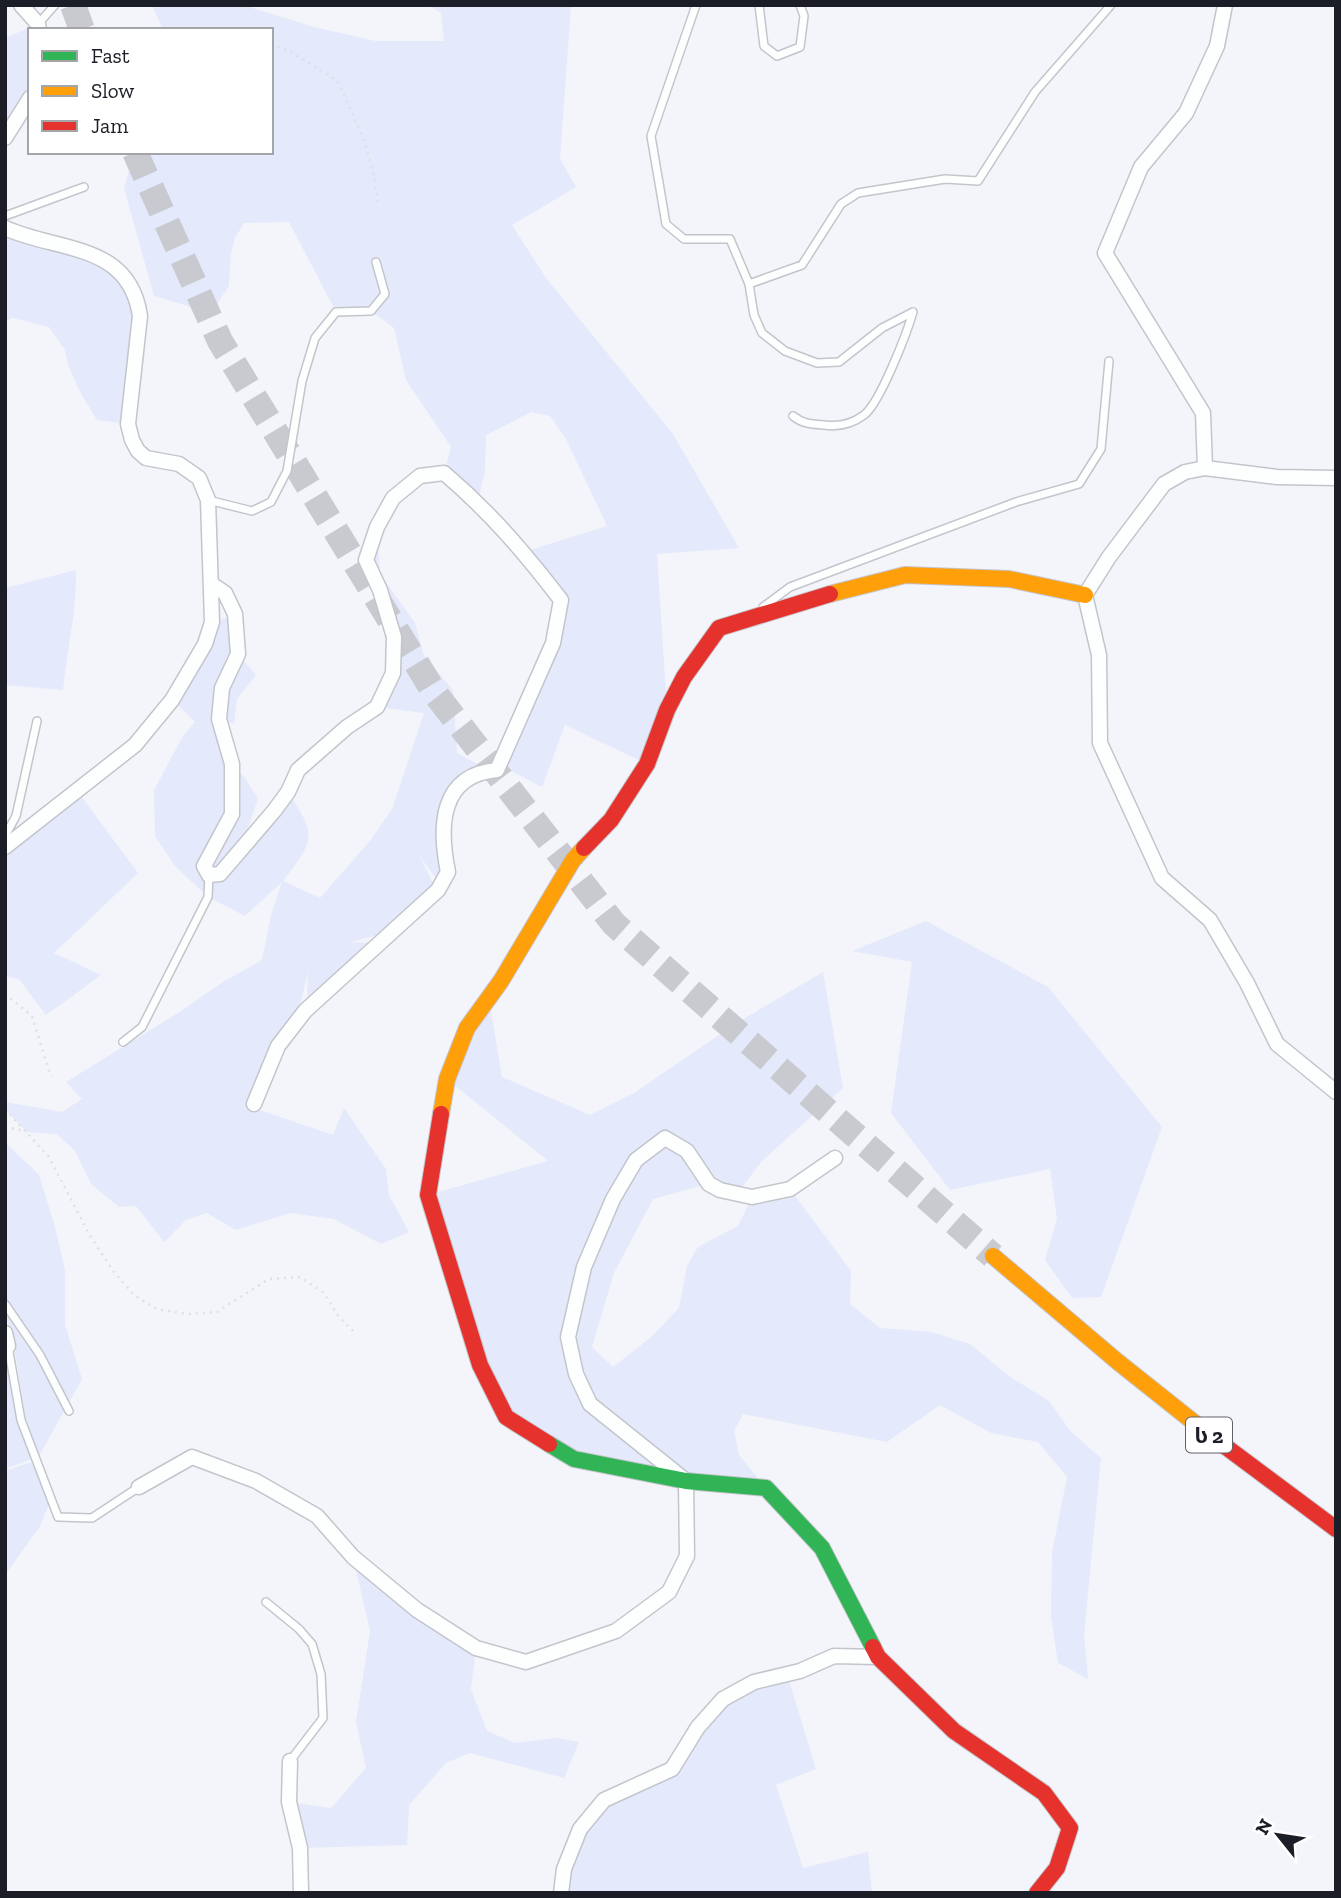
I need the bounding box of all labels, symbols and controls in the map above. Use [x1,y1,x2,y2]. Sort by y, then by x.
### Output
legend [28,28,273,154]
text: Fast [91,43,130,68]
text: Slow [91,78,134,103]
text: Jam [91,113,128,138]
road number: ს 2 [1186,1418,1232,1452]
north arrow [1243,1800,1313,1870]
text: N [1250,1815,1277,1839]

